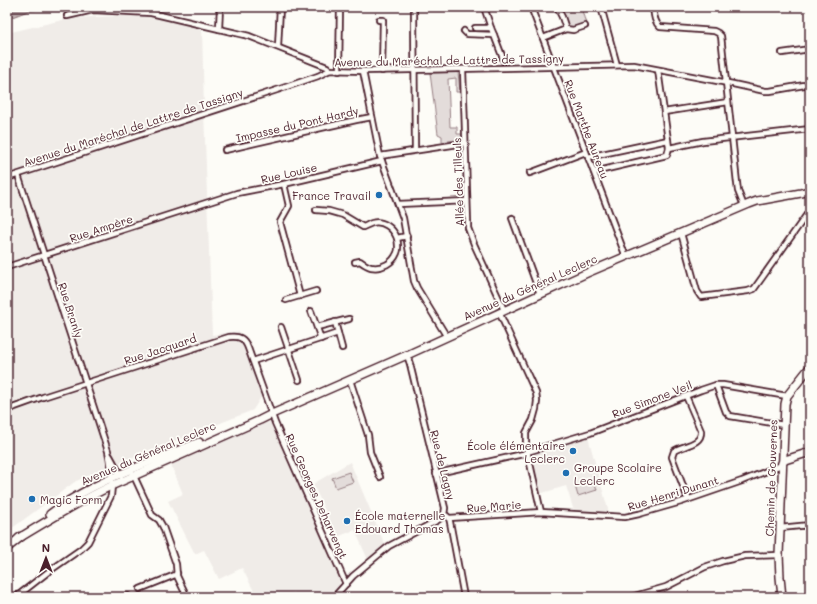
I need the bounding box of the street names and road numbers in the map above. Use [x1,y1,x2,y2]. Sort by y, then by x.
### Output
street label: Avenue du Maréchal de Lattre de Tassigny [334,50,564,70]
street label: Rue Marthe Aureau [561,77,613,181]
street label: Avenue du Maréchal de Lattre de Tassigny [21,84,245,170]
street label: Impasse du Pont Hardy [234,103,360,145]
street label: Allée des Tilleuls [449,137,467,227]
street label: Rue Louise [259,159,319,187]
street label: Rue Ampère [67,211,135,245]
street label: Avenue du Général Leclerc [461,251,599,323]
street label: Rue Branly [55,280,87,340]
street label: Rue Jacquard [122,330,198,368]
street label: Rue Simone Veil [610,377,694,421]
street label: Avenue du Général Leclerc [78,418,218,488]
street label: Chemin de Gouvernes [761,419,781,537]
street label: Rue de Lagny [427,428,459,502]
street label: Rue Georges Deharvengt [283,431,351,561]
street label: Rue Henri Dunant [626,472,720,514]
street label: Rue Marie [466,497,522,515]

